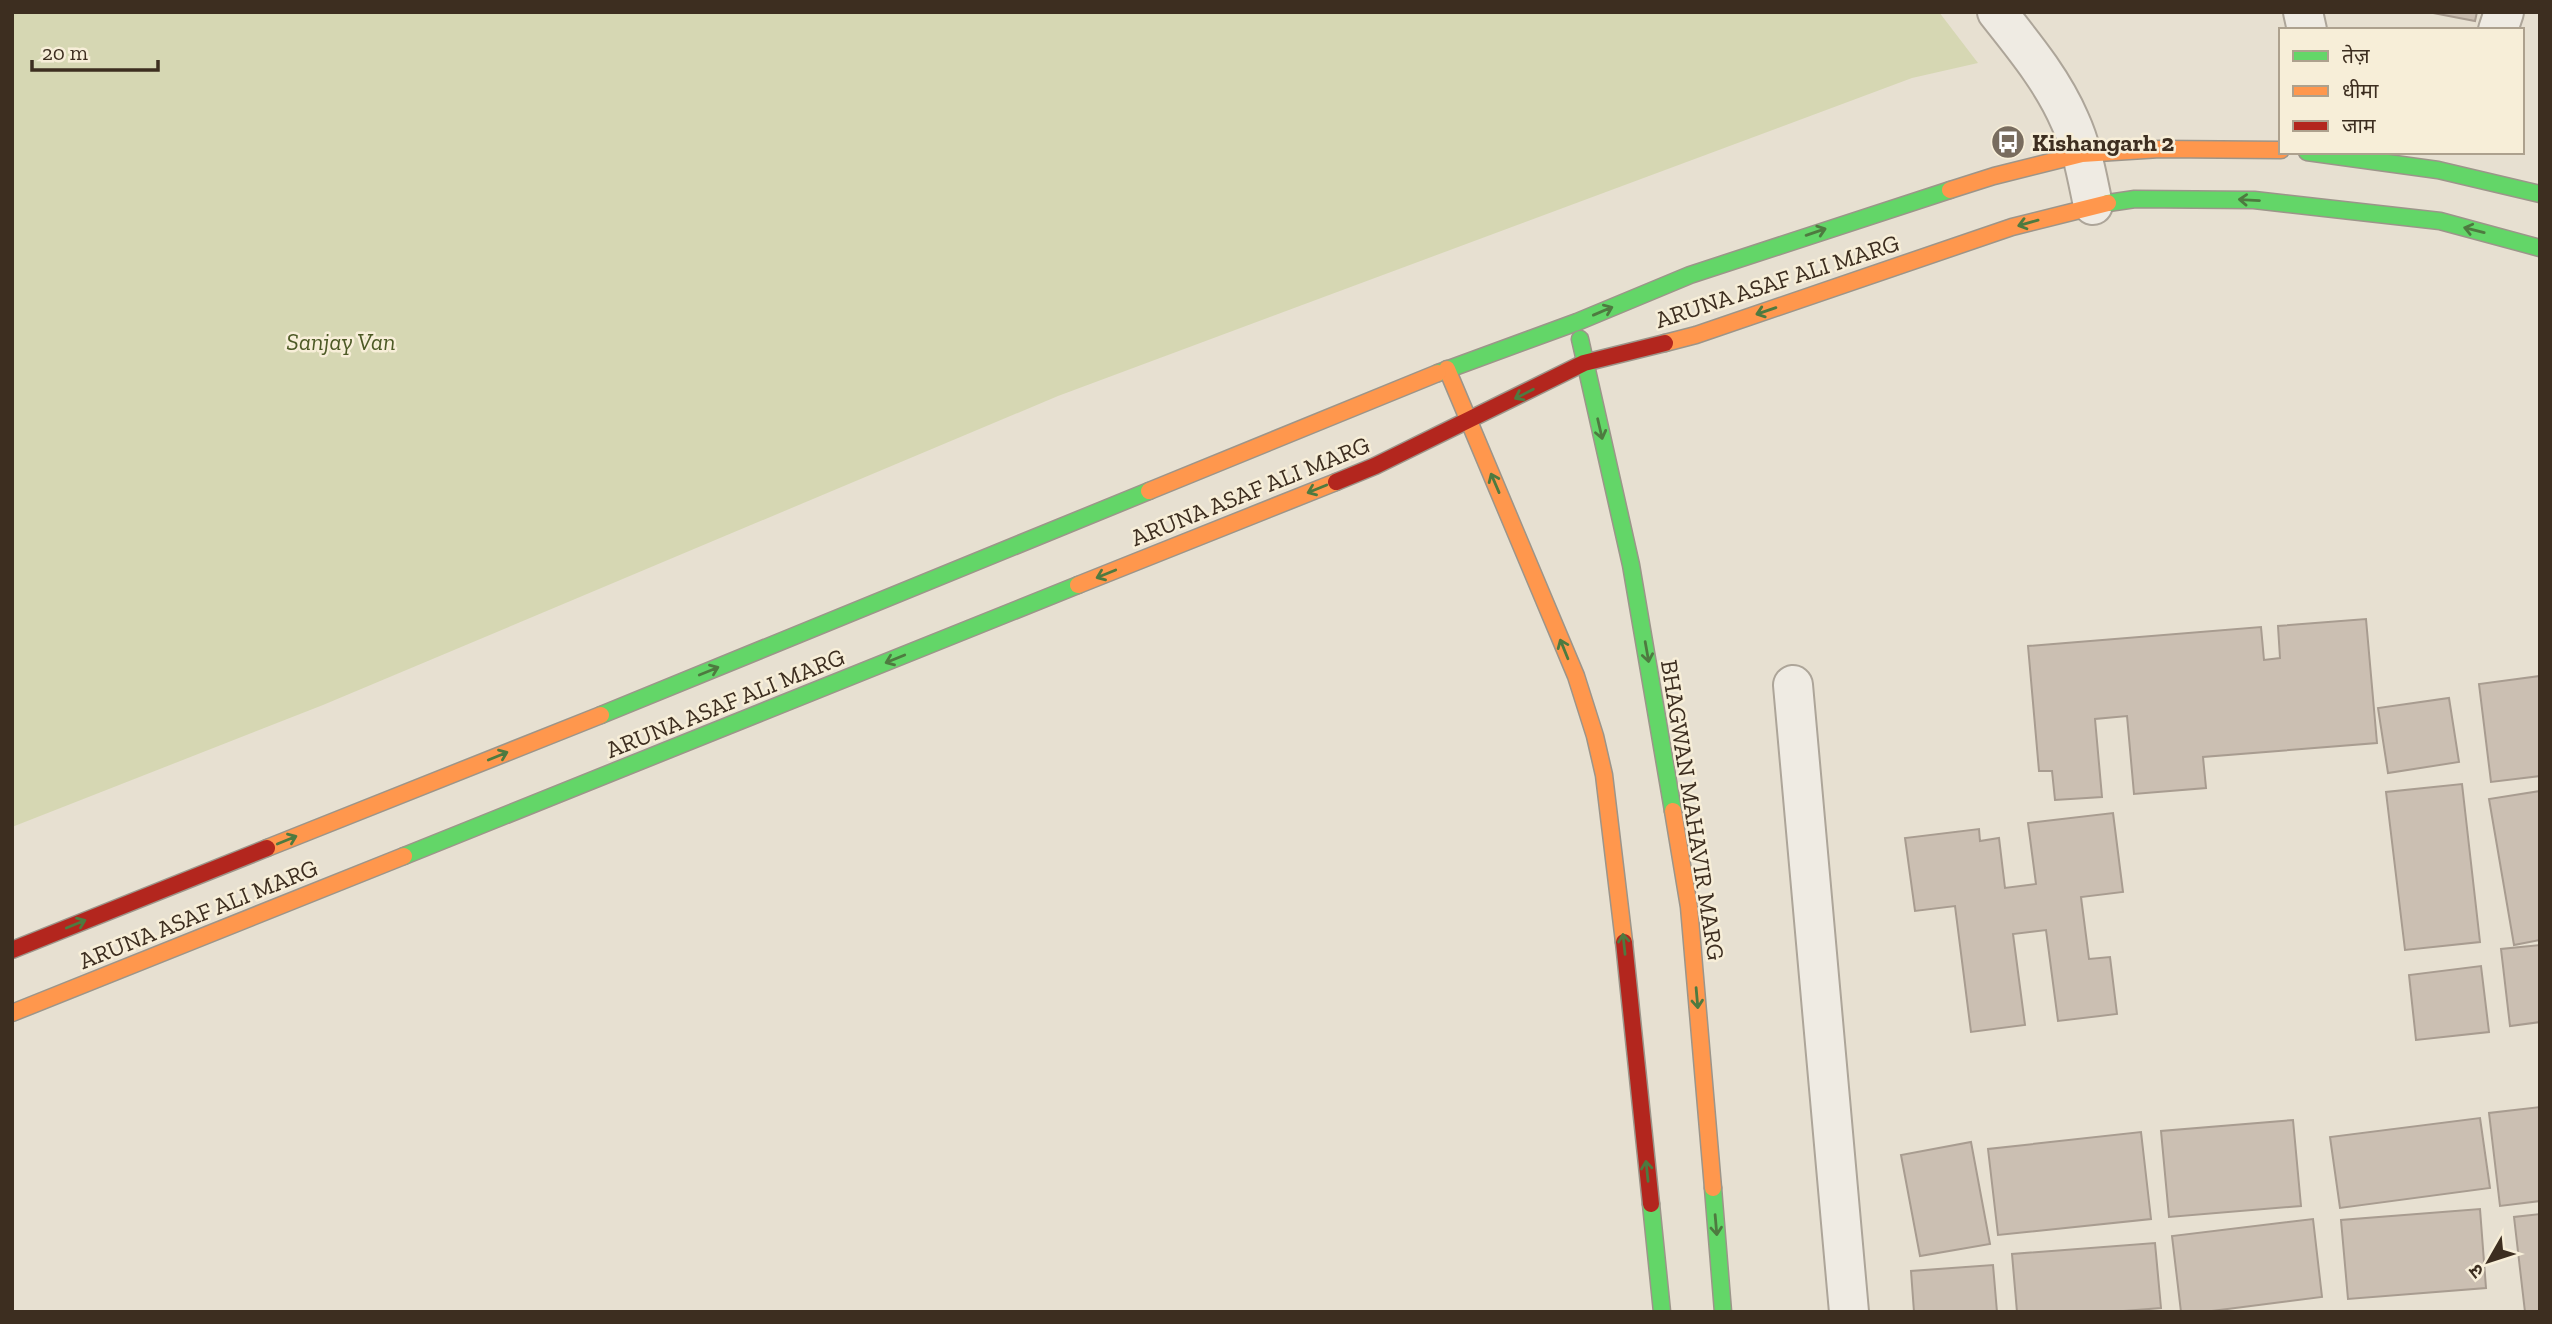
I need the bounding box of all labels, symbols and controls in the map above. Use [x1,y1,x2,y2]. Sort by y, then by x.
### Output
scale bar [32,28,158,72]
legend [2279,28,2524,154]
text: 20 m [42,40,88,65]
text: तेज़ [2342,43,2370,68]
text: धीमा [2342,78,2379,103]
text: जाम [2342,113,2376,138]
bus stop icon: Kishangarh 2 [1989,123,2027,161]
place label: Kishangarh 2 [2032,128,2174,157]
one-way arrow [2238,194,2261,207]
one-way arrow [2017,217,2039,230]
one-way arrow [2463,223,2486,236]
one-way arrow [1805,225,1827,237]
street label: ARUNA ASAF ALI MARG [1651,228,1903,334]
one-way arrow [1592,304,1613,317]
one-way arrow [1755,306,1777,318]
park label: Sanjay Van [286,327,396,356]
one-way arrow [1514,387,1535,401]
one-way arrow [1594,417,1607,440]
street label: ARUNA ASAF ALI MARG [1126,430,1374,552]
one-way arrow [1488,473,1501,494]
one-way arrow [1307,484,1329,497]
one-way arrow [1096,569,1118,582]
one-way arrow [1557,638,1570,660]
one-way arrow [1641,640,1654,663]
street label: ARUNA ASAF ALI MARG [601,642,849,764]
one-way arrow [885,654,907,667]
street label: BHAGWAN MAHAVIR MARG [1655,658,1731,962]
one-way arrow [698,664,720,677]
one-way arrow [487,749,509,762]
one-way arrow [276,833,297,846]
street label: ARUNA ASAF ALI MARG [74,853,322,975]
one-way arrow [64,917,86,930]
one-way arrow [1618,934,1631,956]
one-way arrow [1691,986,1704,1009]
one-way arrow [1641,1160,1654,1183]
one-way arrow [1710,1213,1723,1235]
north arrow [2454,1226,2524,1296]
text: उ [2463,1259,2489,1283]

